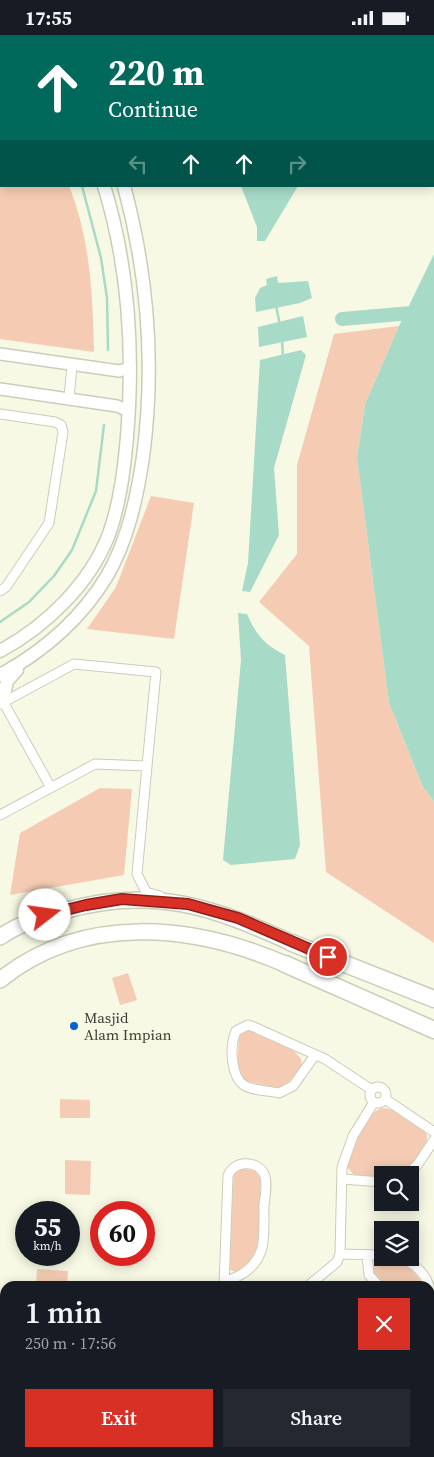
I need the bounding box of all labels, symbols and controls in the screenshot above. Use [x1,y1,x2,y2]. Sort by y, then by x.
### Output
text: 17:55 [25,5,72,31]
text: 220 m [108,49,204,97]
icon: ahead [25,55,90,120]
text: Continue [108,94,198,124]
icon: left [124,150,152,178]
icon: ahead [177,150,205,178]
icon: ahead [230,150,258,178]
icon: right [283,150,311,178]
position arrow [18,888,70,940]
pin [307,936,349,978]
icon: arrive [314,943,342,971]
place label: Masjid Alam Impian [84,1007,172,1045]
marker: Masjid Alam Impian [68,1020,80,1032]
map controls [374,1166,419,1266]
button: search [374,1166,419,1211]
speed limit sign: 60 [90,1201,155,1266]
text: 55 [34,1210,61,1244]
button: layers [374,1221,419,1266]
text: km/h [33,1238,62,1254]
text: 1 min [25,1292,102,1333]
button: close [358,1298,410,1350]
text: 250 m · 17:56 [25,1332,116,1354]
button: Exit [25,1389,213,1447]
button: Share [223,1389,410,1447]

